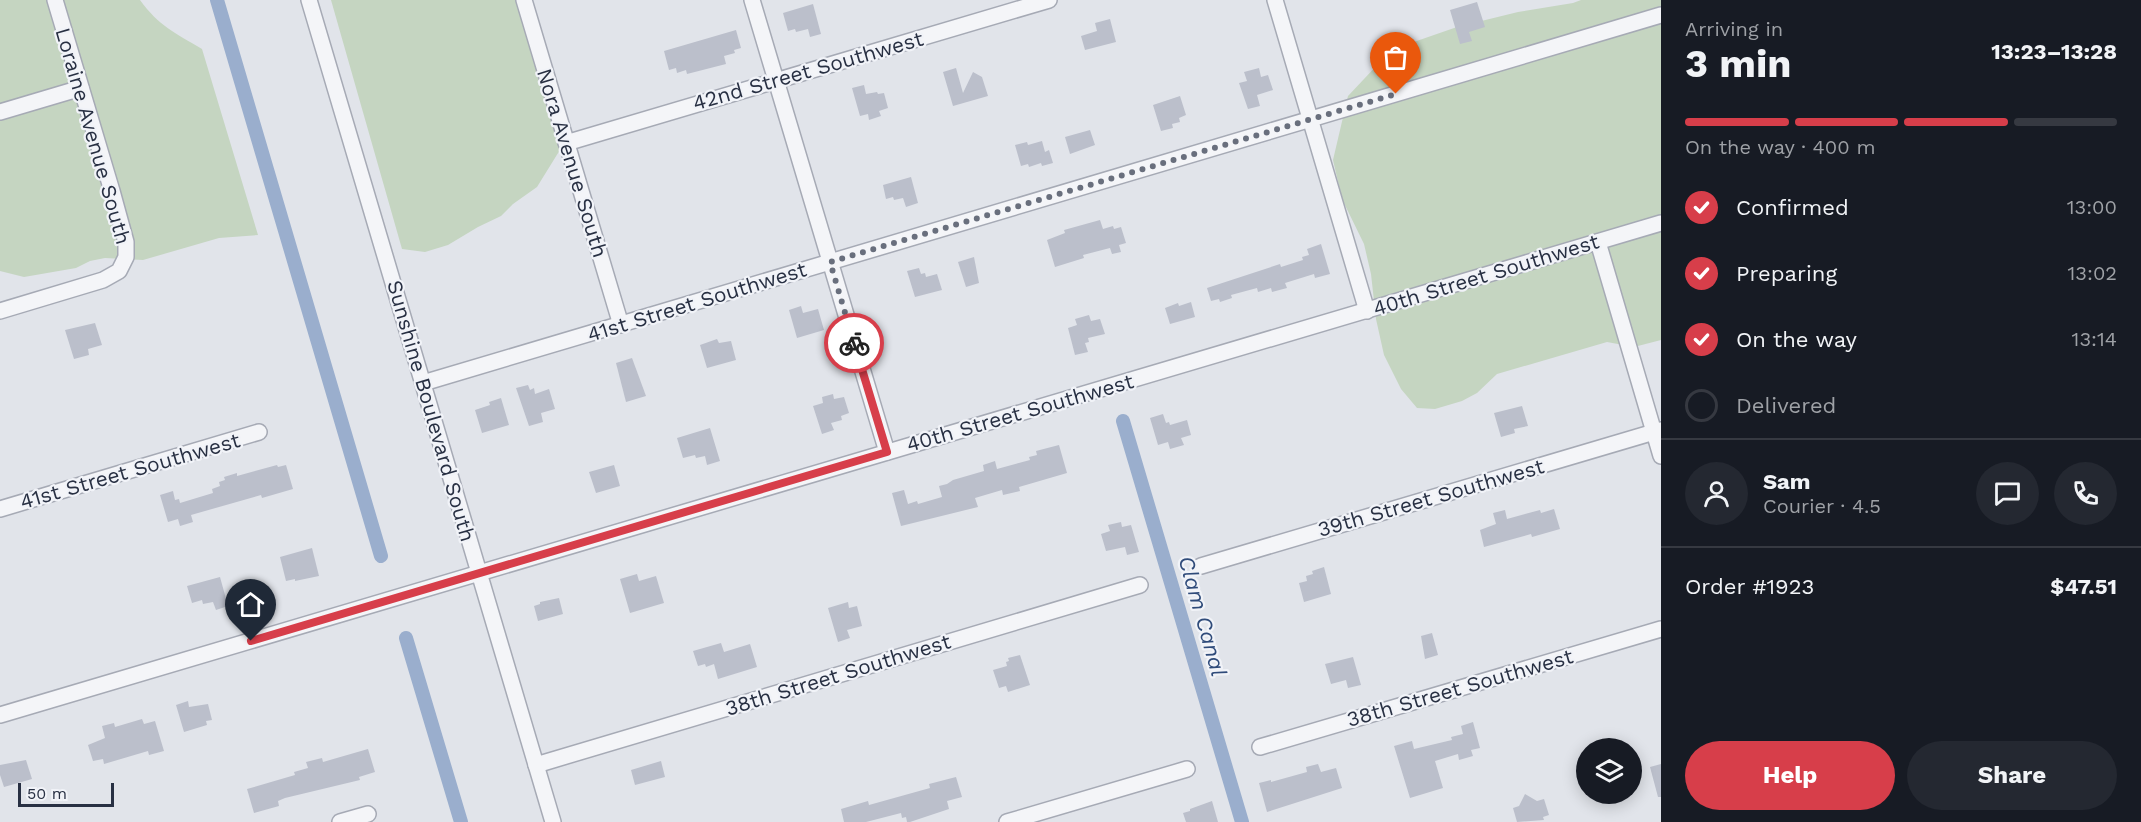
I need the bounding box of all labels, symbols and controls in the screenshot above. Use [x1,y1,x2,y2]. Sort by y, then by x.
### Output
text: Arriving in [1685,17,1783,41]
street label: Loraine Avenue South [51,25,136,247]
street label: 42nd Street Southwest [690,26,926,115]
pin [1370,32,1421,94]
text: 13:23–13:28 [1991,39,2117,64]
icon: bag [1379,41,1412,74]
text: 3 min [1685,41,1792,86]
street label: Nora Avenue South [532,65,613,260]
text: On the way · 400 m [1685,135,1876,159]
icon: check [1685,191,1718,224]
text: Confirmed [1736,195,1849,220]
text: 13:00 [2067,195,2117,219]
street label: 40th Street Southwest [1370,228,1602,321]
street label: 41st Street Southwest [584,256,810,347]
icon: check [1685,257,1718,290]
text: Preparing [1736,261,1837,286]
text: 13:02 [2068,261,2117,285]
street label: Sunshine Boulevard South [382,277,481,544]
courier [824,313,884,373]
icon: check [1685,323,1718,356]
icon: bike [838,327,871,360]
text: On the way [1736,327,1857,352]
text: 13:14 [2072,327,2117,351]
street label: 40th Street Southwest [903,368,1136,457]
text: Delivered [1736,393,1836,418]
street label: 41st Street Southwest [17,427,243,514]
street label: 39th Street Southwest [1315,453,1547,542]
button: person [1685,462,1748,525]
button: chat [1976,462,2039,525]
button: phone [2054,462,2117,525]
text: Sam [1763,469,1811,494]
text: Courier · 4.5 [1763,494,1881,518]
water label: Clam Canal [1173,553,1232,680]
text: Order #1923 [1685,574,1814,599]
text: $47.51 [2050,574,2117,599]
pin [225,579,276,641]
icon: home [234,588,267,621]
street label: 38th Street Southwest [722,628,954,721]
street label: 38th Street Southwest [1344,643,1576,732]
map controls [1576,738,1642,804]
button: layers [1576,738,1642,804]
button: Help [1685,741,1895,810]
button: Share [1907,741,2117,810]
scale bar [18,780,114,808]
text: 50 m [27,784,67,803]

